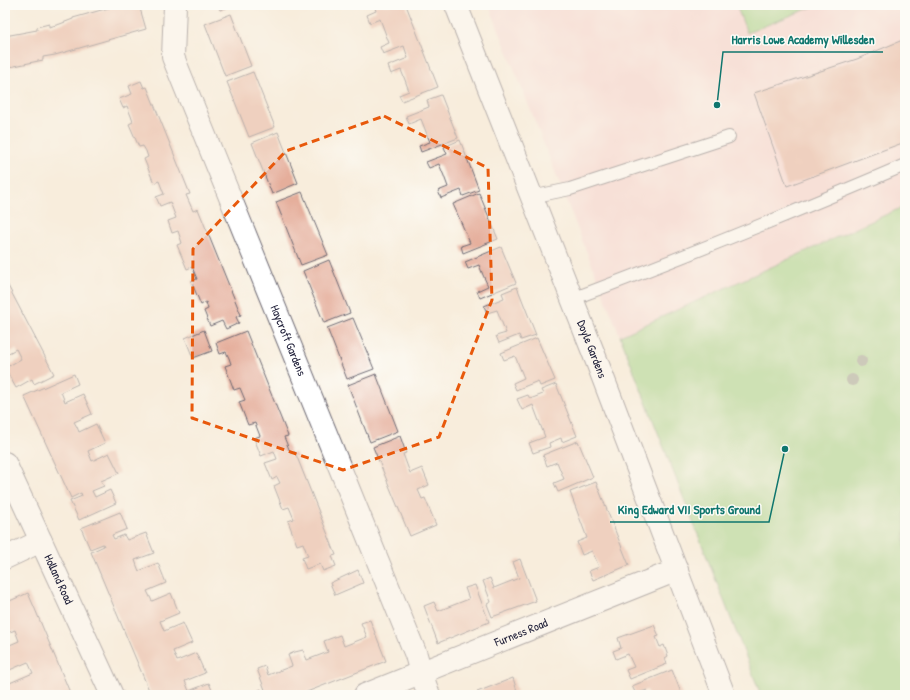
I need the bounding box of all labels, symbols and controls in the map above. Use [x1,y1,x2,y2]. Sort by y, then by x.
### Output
callout: Harris Lowe Academy Willesden [723,27,883,52]
text: Harris Lowe Academy Willesden [731,30,875,49]
street label: Haycroft Gardens [267,302,311,379]
street label: Doyle Gardens [573,317,611,381]
callout: King Edward VII Sports Ground [610,497,769,522]
text: King Edward VII Sports Ground [618,500,761,519]
street label: Holland Road [40,551,78,607]
street label: Furness Road [491,614,550,651]

